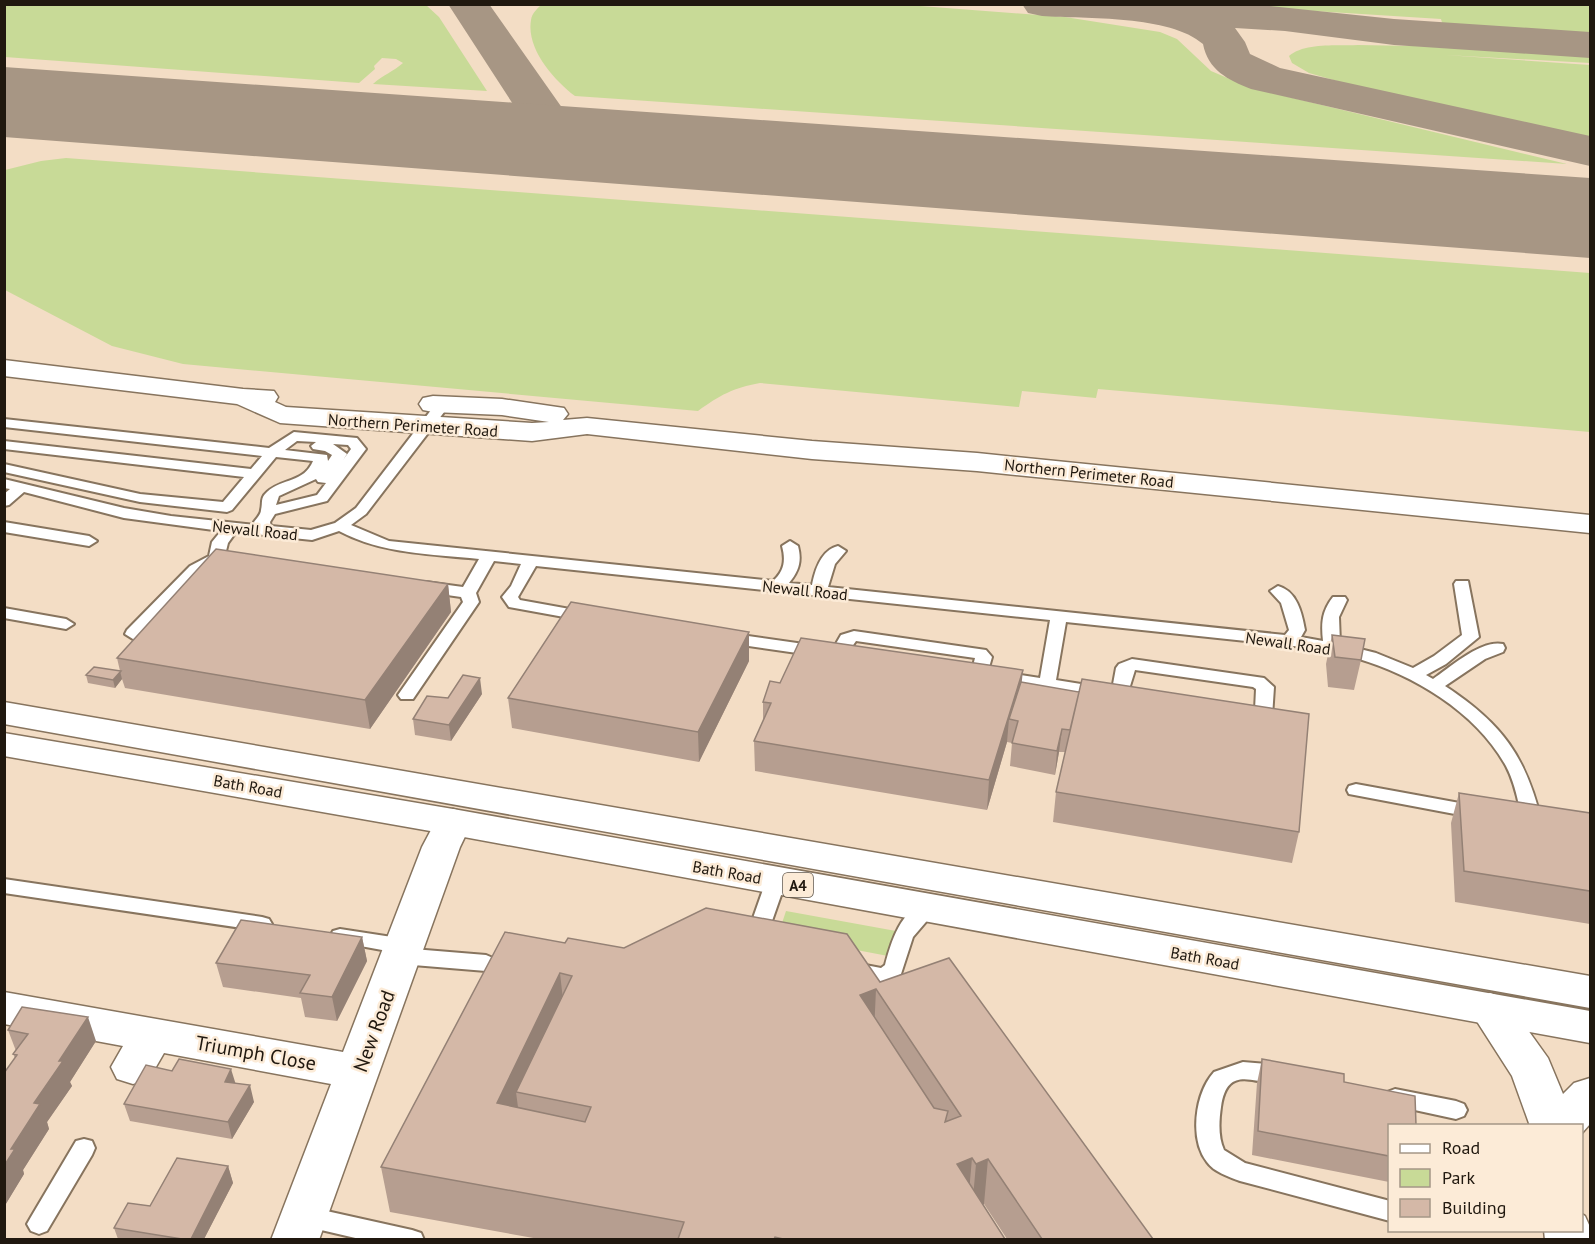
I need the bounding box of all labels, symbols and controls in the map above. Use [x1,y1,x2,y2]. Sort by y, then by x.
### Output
street label: Northern Perimeter Road [327,409,499,441]
street label: Northern Perimeter Road [1003,454,1175,492]
street label: Newall Road [211,516,299,544]
street label: Newall Road [761,576,849,604]
street label: Newall Road [1244,627,1332,659]
street label: Bath Road [212,770,284,802]
street label: Bath Road [691,856,763,888]
road number: A4 [783,873,813,897]
street label: Bath Road [1169,942,1241,974]
street label: New Road [347,986,401,1076]
street label: Triumph Close [194,1030,318,1076]
legend [1388,1124,1583,1232]
text: Road [1442,1136,1480,1159]
text: Park [1442,1166,1475,1189]
text: Building [1442,1196,1506,1219]

